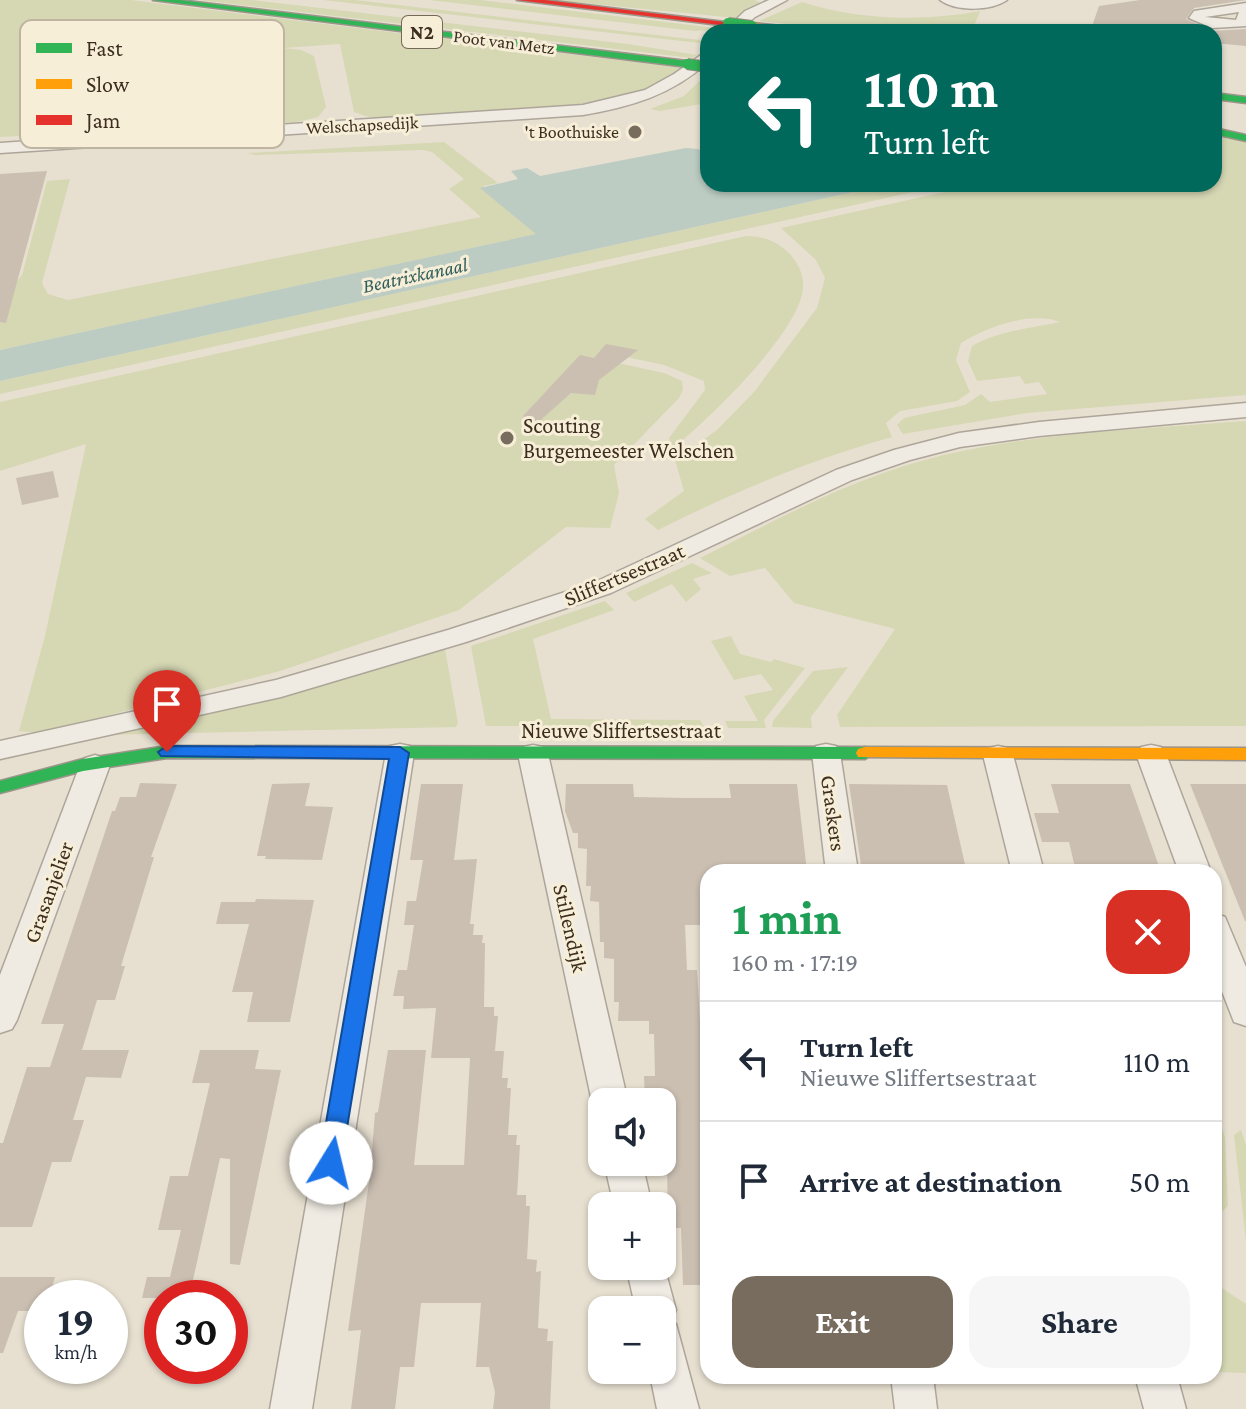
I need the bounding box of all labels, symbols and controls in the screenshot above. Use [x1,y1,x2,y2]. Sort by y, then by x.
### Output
road number: N2 [402,16,442,48]
legend [20,20,284,148]
street label: Poot van Metz [452,26,556,58]
text: Fast [86,36,123,61]
icon: left [732,56,836,160]
text: 110 m [864,57,998,119]
text: Slow [86,72,130,97]
text: Jam [84,108,121,133]
street label: Welschapsedijk [305,112,419,139]
place label: 't Boothuiske [525,122,619,142]
text: Turn left [864,122,989,162]
marker: 't Boothuiske [626,123,644,141]
water label: Beatrixkanaal [361,253,471,297]
place label: Scouting Burgemeester Welschen [523,413,735,463]
marker: Scouting Burgemeester Welschen [498,429,516,447]
street label: Sliffertsestraat [560,538,689,611]
pin [133,670,201,752]
icon: arrive [145,682,189,726]
street label: Nieuwe Sliffertsestraat [521,718,722,743]
street label: Graskers [816,773,851,853]
street label: Grasanjelier [19,838,78,946]
street label: Stillendijk [548,882,593,975]
button: close [1106,890,1190,974]
text: 1 min [732,891,841,944]
text: 160 m · 17:19 [732,948,858,977]
text: Turn left [800,1030,913,1063]
icon: left [732,1039,776,1083]
text: 110 m [1123,1045,1190,1078]
text: Nieuwe Sliffertsestraat [800,1063,1036,1092]
map controls [588,1088,676,1384]
button: sound [588,1088,676,1176]
position arrow [289,1121,373,1205]
icon: arrive [732,1159,776,1203]
text: Arrive at destination [800,1165,1062,1198]
text: 50 m [1129,1165,1190,1198]
button: + [588,1192,676,1280]
button: Exit [732,1276,953,1368]
button: Share [969,1276,1190,1368]
speed limit sign: 30 [144,1280,248,1384]
button: − [588,1296,676,1384]
text: 19 [58,1299,94,1344]
text: km/h [54,1341,98,1363]

